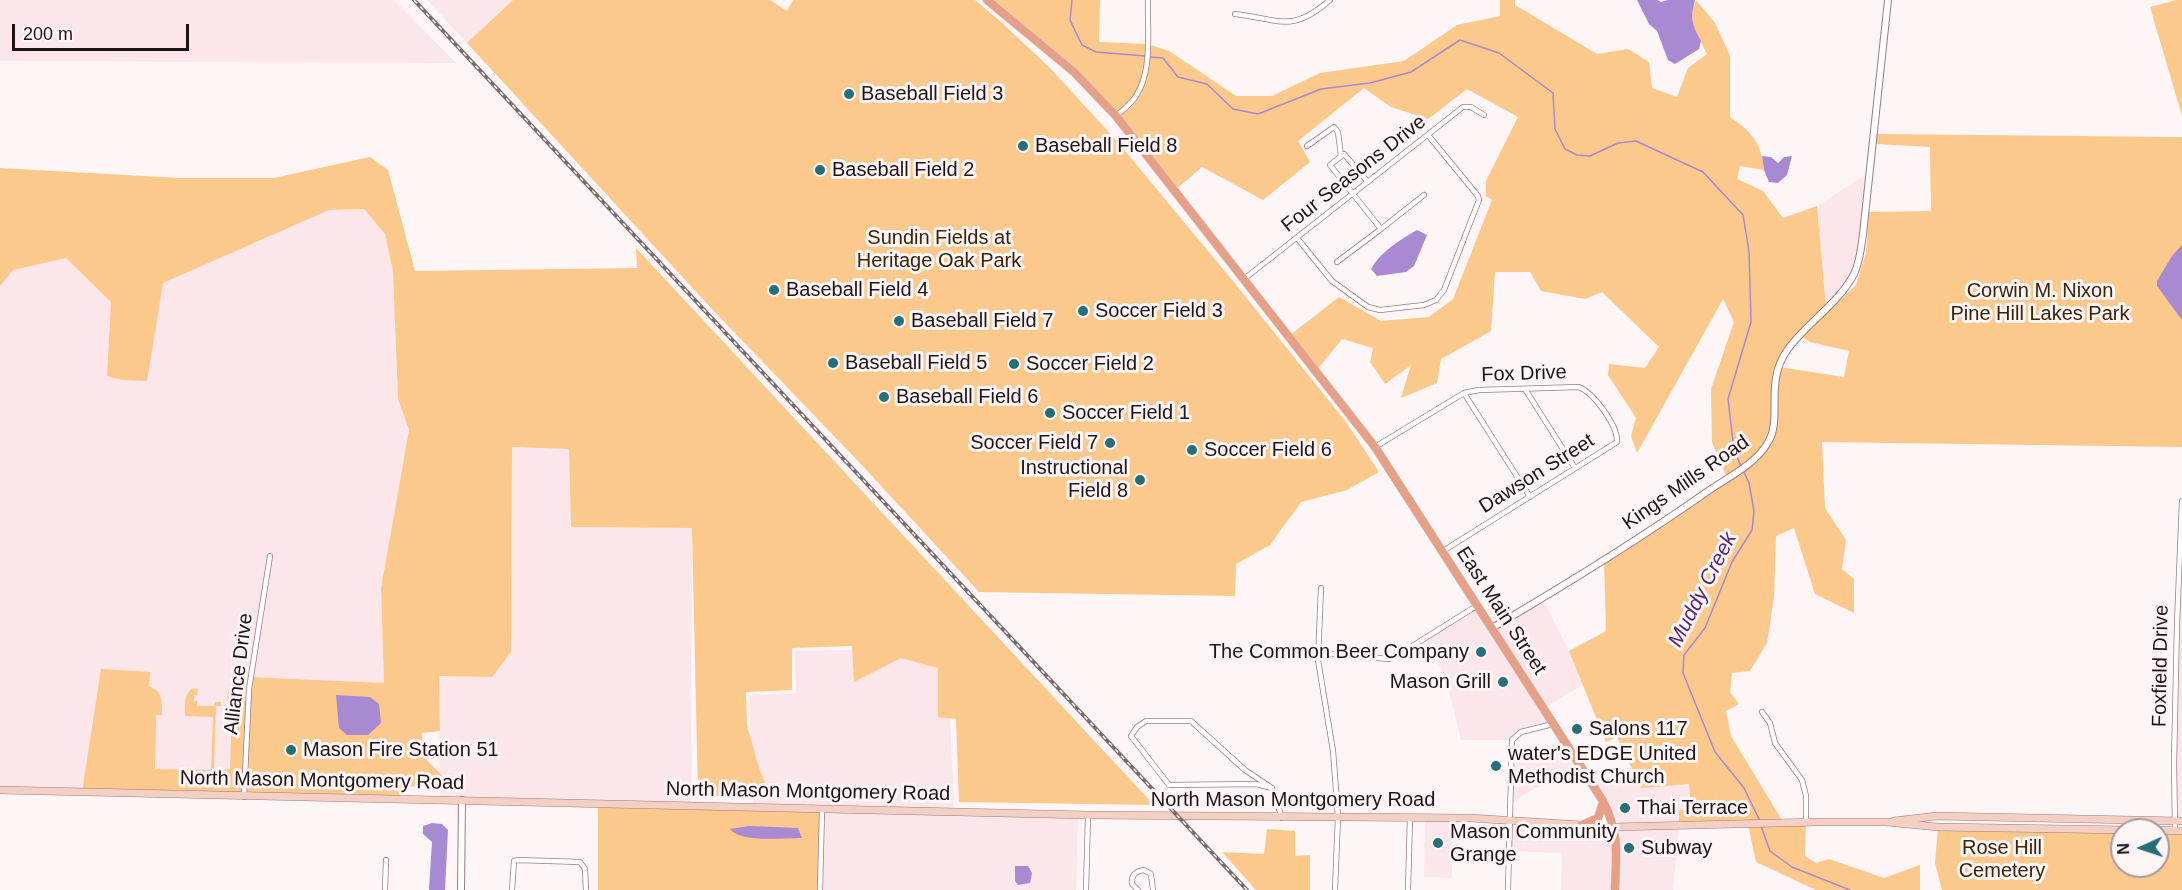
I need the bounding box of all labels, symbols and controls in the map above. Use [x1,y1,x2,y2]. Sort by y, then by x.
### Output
scale bar [15,12,192,50]
text: 200 m [23,24,73,44]
place label: Baseball Field 3 [861,82,1003,106]
marker: Baseball Field 3 [842,87,856,101]
street label: Four Seasons Drive [1277,110,1431,238]
place label: Baseball Field 8 [1035,134,1177,158]
marker: Baseball Field 8 [1016,139,1030,153]
place label: Baseball Field 2 [832,158,974,182]
marker: Baseball Field 2 [813,163,827,177]
park label: Sundin Fields at Heritage Oak Park [857,226,1021,273]
place label: Baseball Field 4 [786,278,928,302]
park label: Corwin M. Nixon Pine Hill Lakes Park [1951,279,2129,326]
marker: Baseball Field 4 [767,283,781,297]
place label: Soccer Field 3 [1095,299,1223,323]
marker: Soccer Field 3 [1076,304,1090,318]
place label: Baseball Field 7 [911,309,1053,333]
marker: Baseball Field 7 [892,314,906,328]
place label: Baseball Field 5 [845,351,987,375]
place label: Soccer Field 2 [1026,352,1154,376]
marker: Baseball Field 5 [826,356,840,370]
marker: Soccer Field 2 [1007,357,1021,371]
street label: Fox Drive [1481,361,1567,387]
place label: Baseball Field 6 [896,385,1038,409]
marker: Baseball Field 6 [877,390,891,404]
place label: Soccer Field 1 [1062,401,1190,425]
marker: Soccer Field 1 [1043,406,1057,420]
street label: Dawson Street [1475,429,1599,519]
street label: Kings Mills Road [1618,430,1754,536]
place label: Soccer Field 7 [970,431,1098,455]
marker: Soccer Field 7 [1103,436,1117,450]
place label: Soccer Field 6 [1204,438,1332,462]
marker: Soccer Field 6 [1185,443,1199,457]
place label: Instructional Field 8 [1020,456,1128,503]
marker: Instructional Field 8 [1133,473,1147,487]
water label: Muddy Creek [1663,529,1743,651]
street label: East Main Street [1451,542,1551,680]
street label: Foxfield Drive [2148,605,2174,727]
street label: Alliance Drive [220,612,258,736]
place label: The Common Beer Company [1209,640,1469,664]
marker: The Common Beer Company [1474,645,1488,659]
place label: Mason Grill [1390,670,1491,694]
marker: Mason Grill [1496,675,1510,689]
place label: Salons 117 [1589,717,1688,741]
marker: Salons 117 [1570,722,1584,736]
place label: Mason Fire Station 51 [303,738,499,762]
place label: water's EDGE United Methodist Church [1508,742,1696,789]
marker: Mason Fire Station 51 [284,743,298,757]
marker: water's EDGE United Methodist Church [1489,759,1503,773]
street label: North Mason Montgomery Road [180,767,464,795]
street label: North Mason Montgomery Road [666,778,950,806]
street label: North Mason Montgomery Road [1151,788,1435,812]
place label: Thai Terrace [1637,796,1748,820]
marker: Thai Terrace [1618,801,1632,815]
north arrow [2110,818,2170,878]
place label: Mason Community Grange [1450,820,1617,867]
marker: Mason Community Grange [1431,836,1445,850]
place label: Subway [1641,836,1712,860]
park label: Rose Hill Cemetery [1959,836,2045,883]
marker: Subway [1622,841,1636,855]
text: N [2115,843,2132,855]

